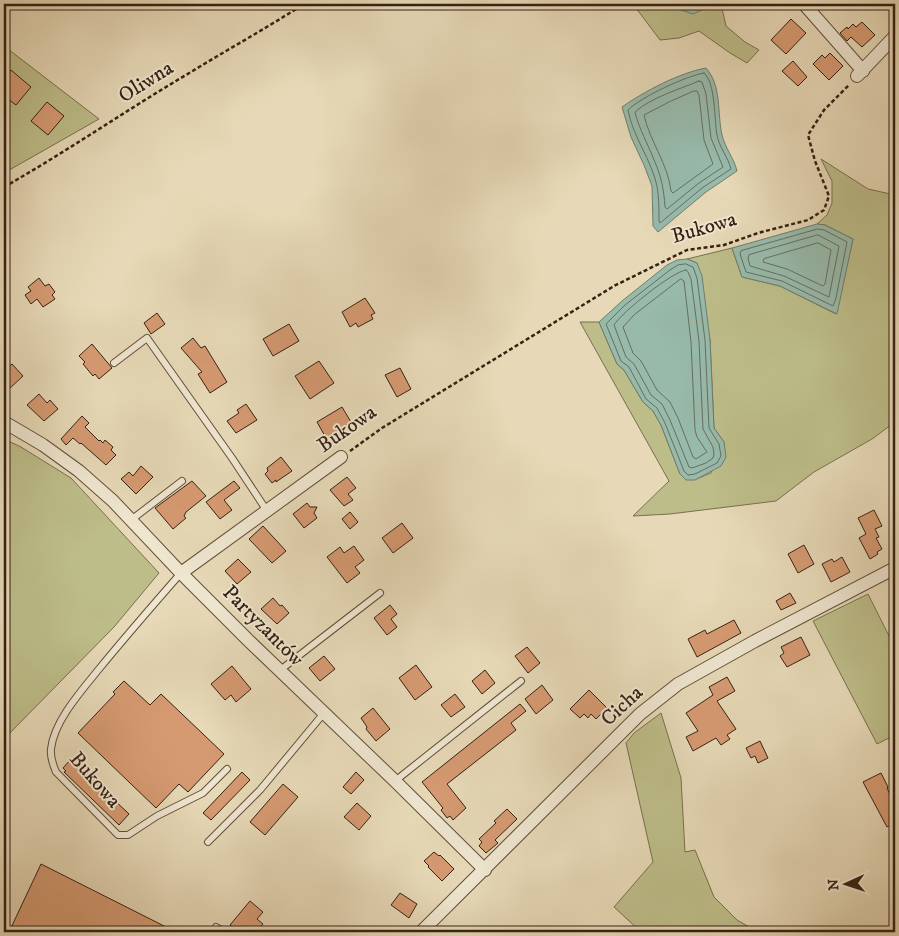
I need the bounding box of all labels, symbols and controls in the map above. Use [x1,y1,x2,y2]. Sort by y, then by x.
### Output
street label: Oliwna [114,55,178,109]
street label: Bukowa [669,206,739,250]
street label: Bukowa [312,399,382,459]
street label: Partyzantów [217,580,310,673]
street label: Cicha [595,680,649,732]
street label: Bukowa [63,747,127,814]
north arrow [822,858,872,908]
text: N [825,878,843,891]

